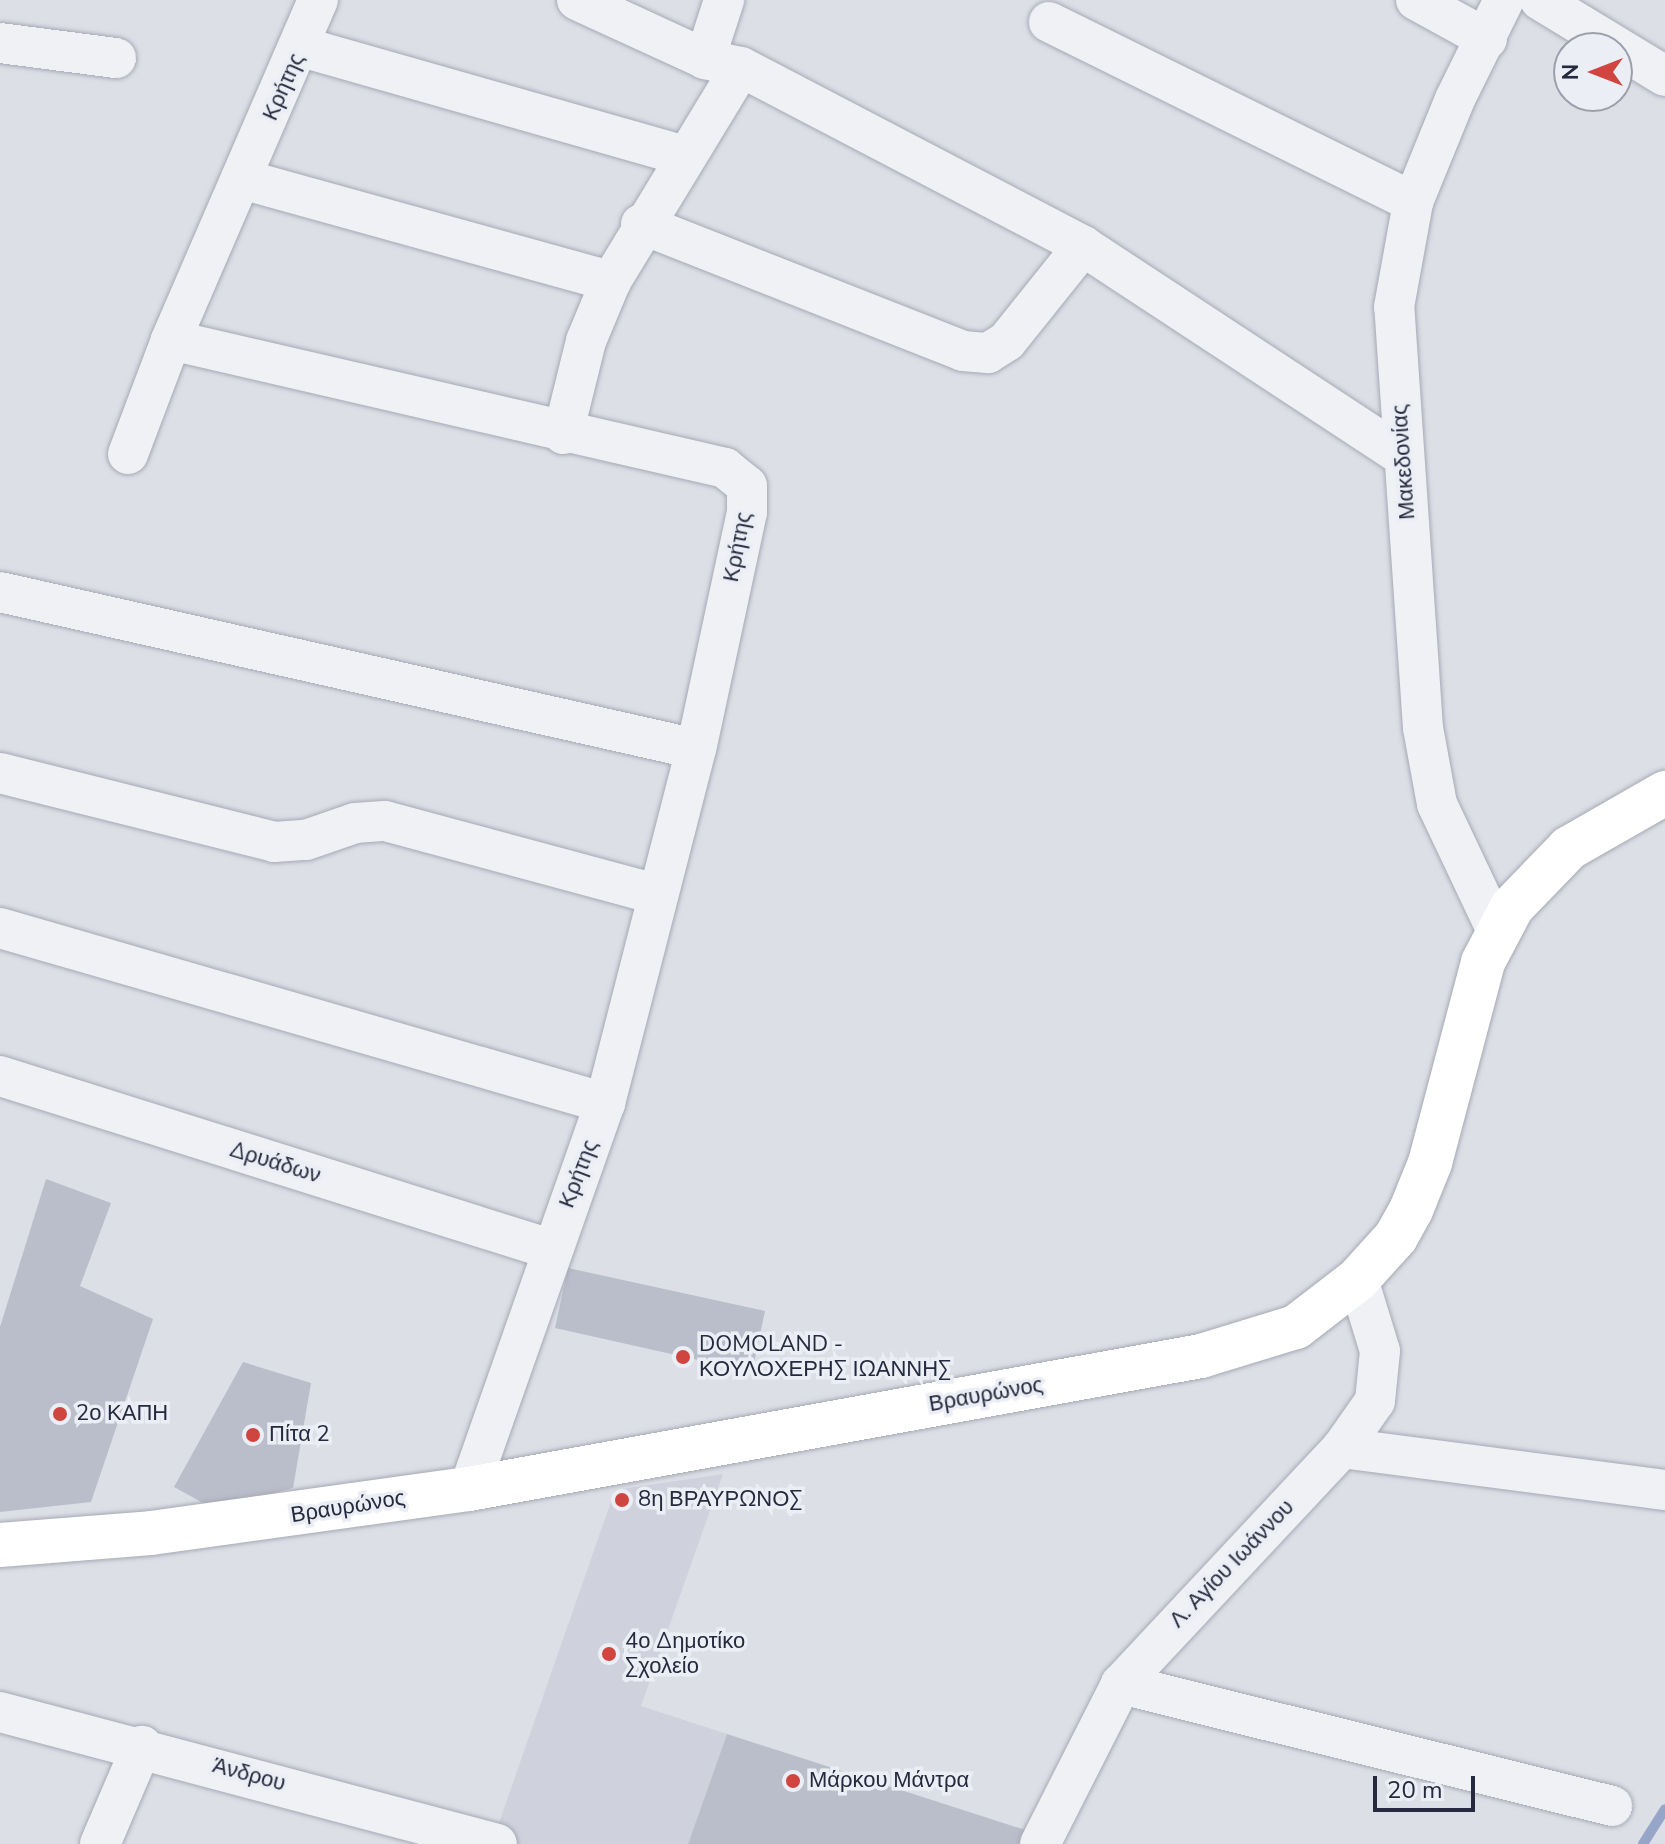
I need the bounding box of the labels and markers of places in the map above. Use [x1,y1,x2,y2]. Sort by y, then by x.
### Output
place label: DOMOLAND - ΚΟΥΛΟΧΕΡΗΣ ΙΩΑΝΝΗΣ [699,1331,951,1382]
marker: DOMOLAND - ΚΟΥΛΟΧΕΡΗΣ ΙΩΑΝΝΗΣ [674,1348,692,1366]
place label: 2ο ΚΑΠΗ [76,1401,168,1427]
marker: 2ο ΚΑΠΗ [51,1405,69,1423]
place label: Πίτα 2 [269,1422,330,1448]
marker: Πίτα 2 [244,1426,262,1444]
place label: 8η ΒΡΑΥΡΩΝΟΣ [638,1487,803,1513]
marker: 8η ΒΡΑΥΡΩΝΟΣ [613,1491,631,1509]
place label: 4ο Δημοτίκο Σχολείο [625,1628,745,1680]
marker: 4ο Δημοτίκο Σχολείο [600,1645,618,1663]
place label: Μάρκου Μάντρα [809,1768,969,1794]
marker: Μάρκου Μάντρα [784,1772,802,1790]

